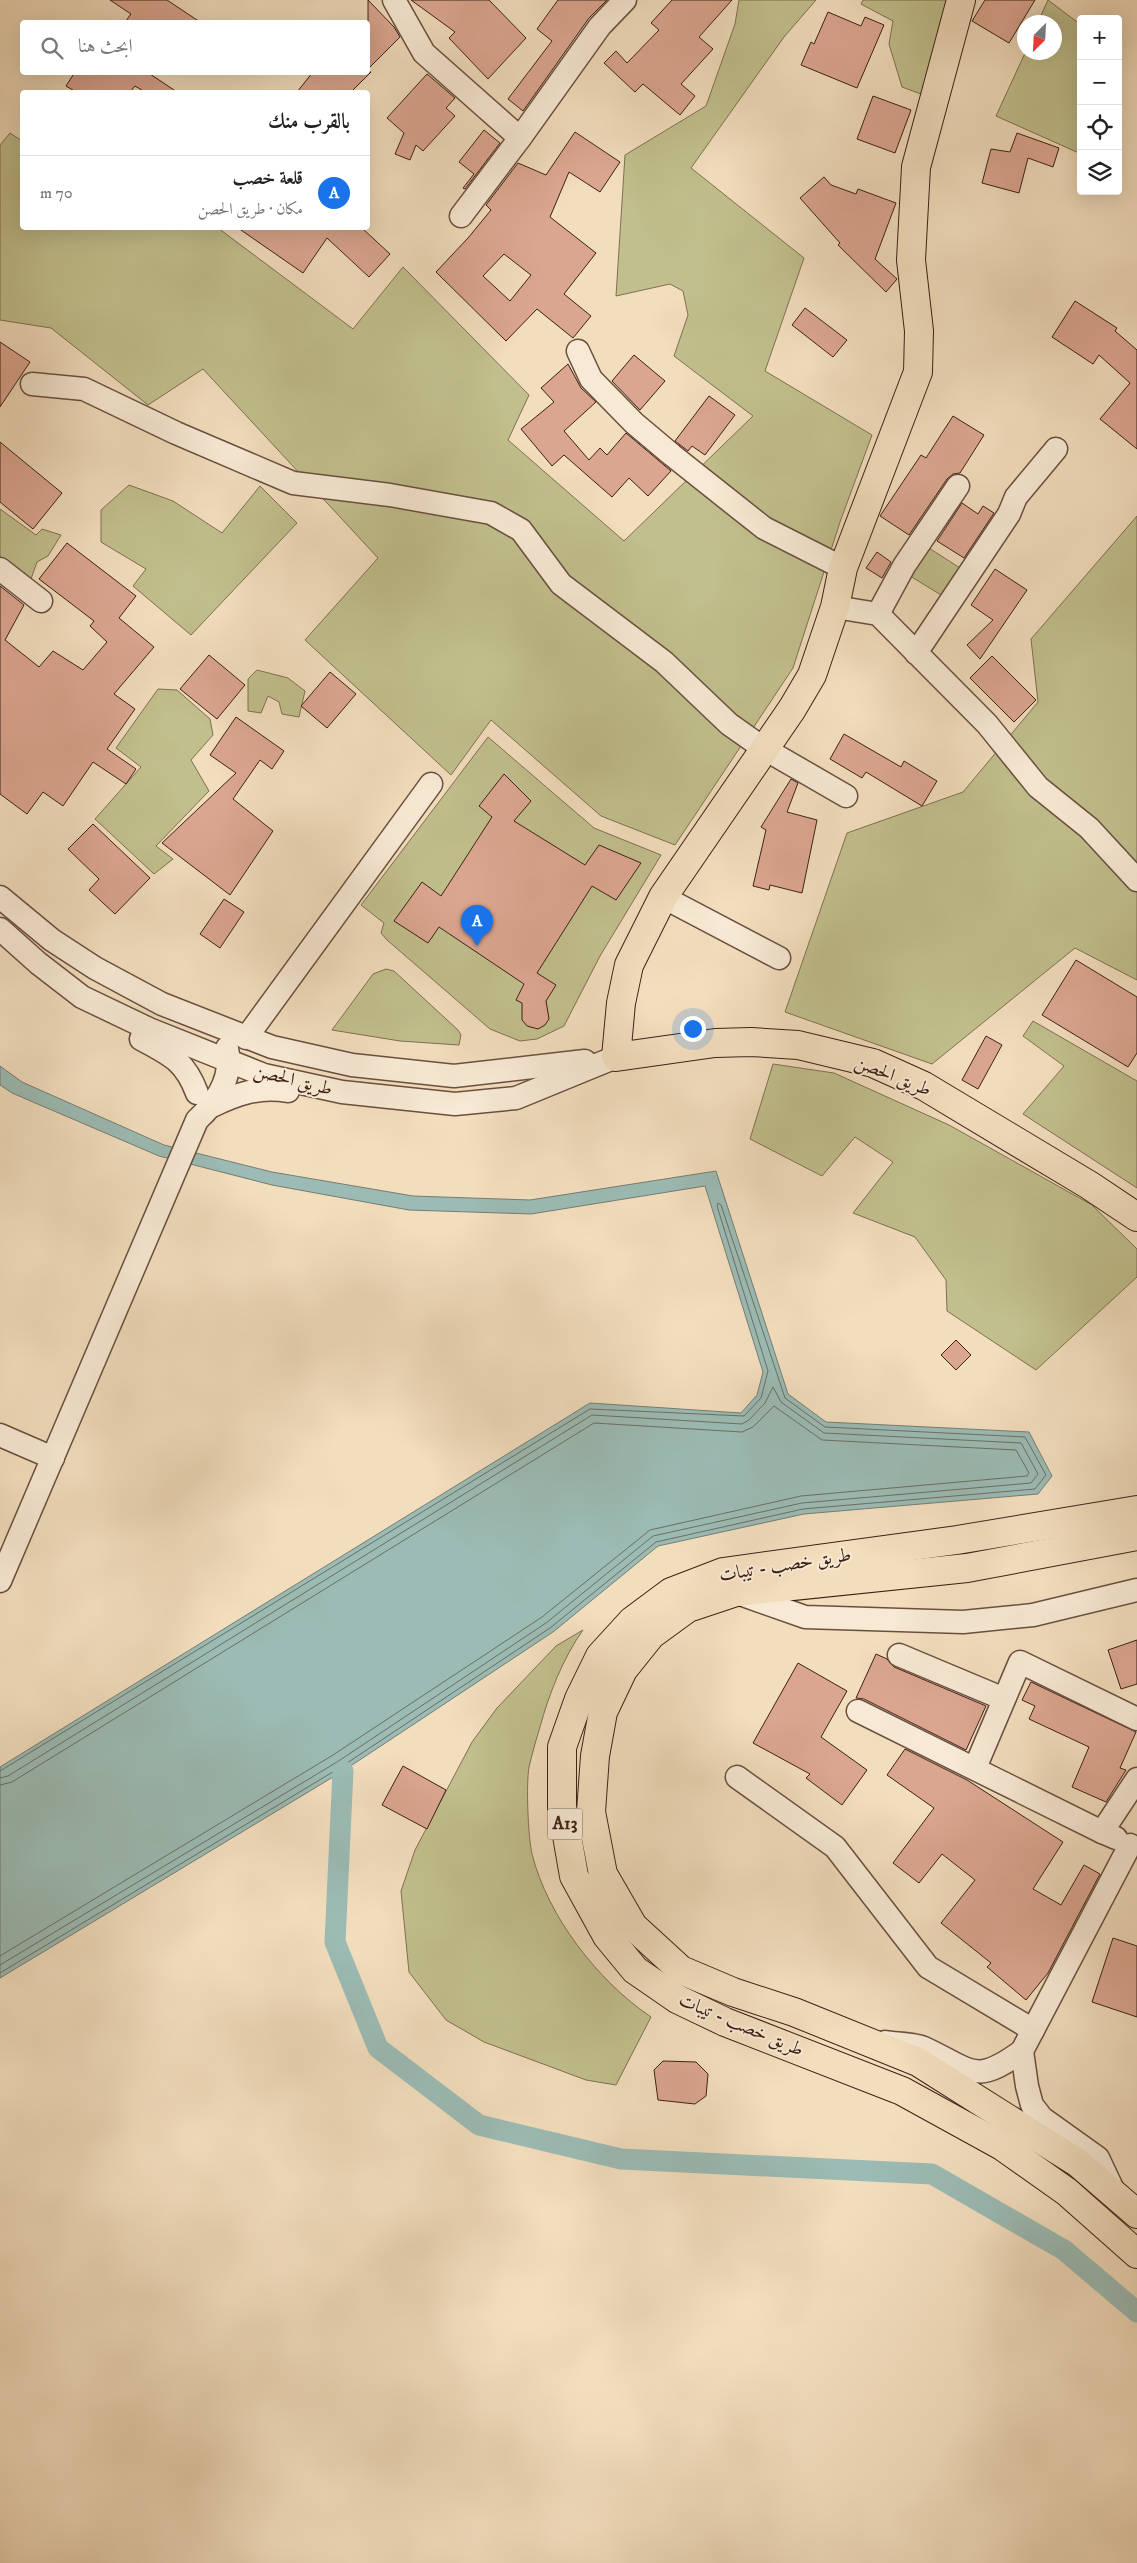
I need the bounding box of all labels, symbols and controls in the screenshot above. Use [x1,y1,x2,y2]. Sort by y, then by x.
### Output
north arrow [1017,15,1062,60]
map controls [1077,15,1122,195]
button: + [1077,15,1122,60]
search box [20,20,370,75]
icon: search [38,34,66,62]
text: ابحث هنا [78,35,133,58]
button: − [1077,60,1122,105]
button: locate [1077,105,1122,150]
text: بالقرب منك [268,109,350,135]
button: layers [1077,150,1122,195]
text: قلعة خصب [232,167,303,190]
text: 70 m [40,183,73,203]
text: A [329,183,339,203]
text: مكان · طريق الحصن [198,199,303,219]
pin: A [461,905,493,946]
your location [680,1016,706,1042]
street label: طريق الحصن [851,1050,935,1103]
street label: طريق الحصن [251,1059,335,1102]
street label: طريق خصب - تيبات [717,1543,853,1587]
road number: A13 [548,1808,582,1840]
street label: طريق خصب - تيبات [675,1988,807,2062]

